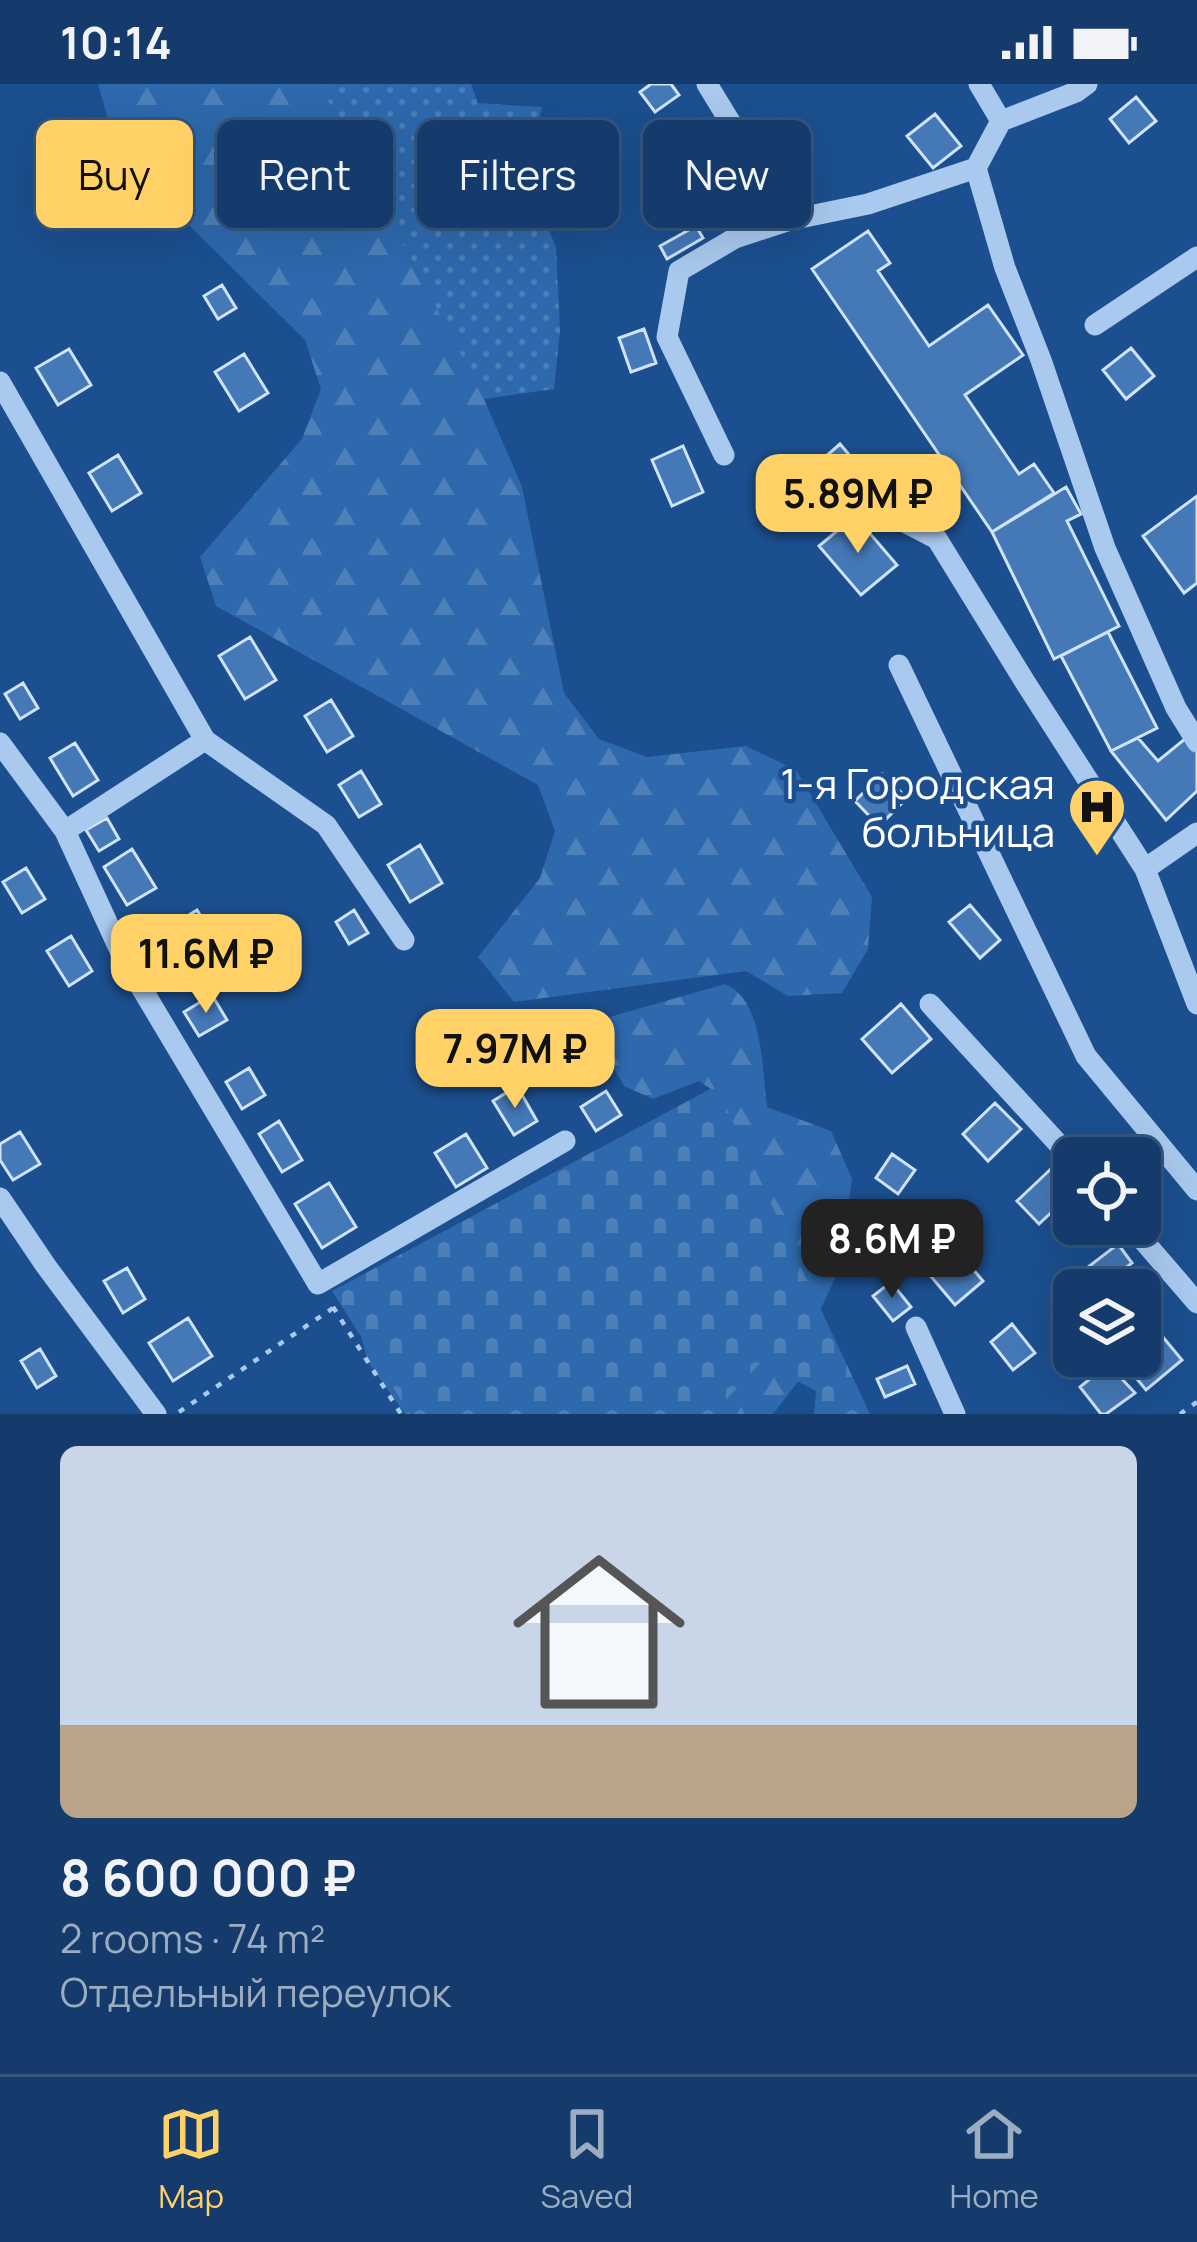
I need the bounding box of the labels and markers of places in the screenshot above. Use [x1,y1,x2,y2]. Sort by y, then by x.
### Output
pin: 5.89M ₽ [747,454,969,556]
place label: 1-я Городская больница [780,754,1055,860]
hospital icon: 1-я Городская больница [1066,776,1128,858]
pin: 11.6M ₽ [95,914,317,1016]
pin: 7.97M ₽ [404,1009,626,1111]
pin: 8.6M ₽ [794,1199,990,1301]

